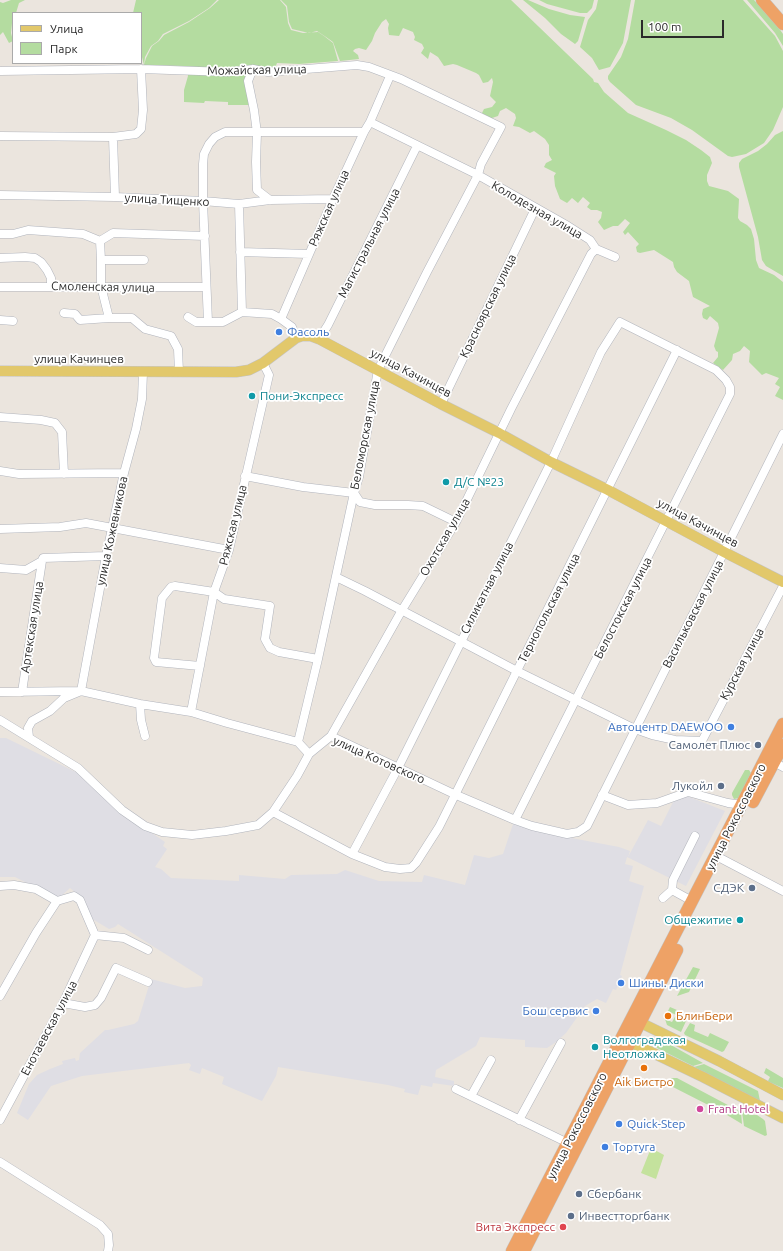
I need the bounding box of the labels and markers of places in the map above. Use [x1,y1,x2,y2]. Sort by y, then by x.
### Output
place label: Фасоль [287,325,329,339]
marker: Фасоль [274,327,284,337]
place label: Пони-Экспресс [260,389,343,403]
marker: Пони-Экспресс [247,391,257,401]
place label: Д/С №23 [454,475,504,489]
marker: Д/С №23 [441,477,451,487]
place label: Автоцентр DAEWOO [608,720,723,734]
marker: Автоцентр DAEWOO [726,722,736,732]
place label: Самолет Плюс [669,738,750,752]
marker: Самолет Плюс [753,740,763,750]
place label: Лукойл [672,779,713,793]
marker: Лукойл [716,781,726,791]
place label: СДЭК [713,881,744,895]
marker: СДЭК [747,883,757,893]
place label: Общежитие [664,913,732,927]
marker: Общежитие [735,915,745,925]
place label: Шины. Диски [629,976,704,990]
marker: Шины. Диски [616,978,626,988]
place label: Бош сервис [523,1004,588,1018]
marker: Бош сервис [591,1006,601,1016]
place label: БлинБери [676,1009,733,1023]
marker: БлинБери [663,1011,673,1021]
place label: Волгоградская Неотложка [603,1033,686,1061]
marker: Волгоградская Неотложка [590,1042,600,1052]
marker: Aik Бистро [639,1063,649,1073]
place label: Aik Бистро [614,1075,674,1089]
place label: Frant Hotel [708,1102,769,1116]
marker: Frant Hotel [695,1104,705,1114]
place label: Quick-Step [627,1117,686,1131]
marker: Quick-Step [614,1119,624,1129]
place label: Тортуга [613,1140,656,1154]
marker: Тортуга [600,1142,610,1152]
place label: Сбербанк [587,1187,641,1201]
marker: Сбербанк [574,1189,584,1199]
place label: Инвестторгбанк [579,1209,670,1223]
marker: Инвестторгбанк [566,1211,576,1221]
place label: Вита Экспресс [475,1220,555,1234]
marker: Вита Экспресс [558,1222,568,1232]

